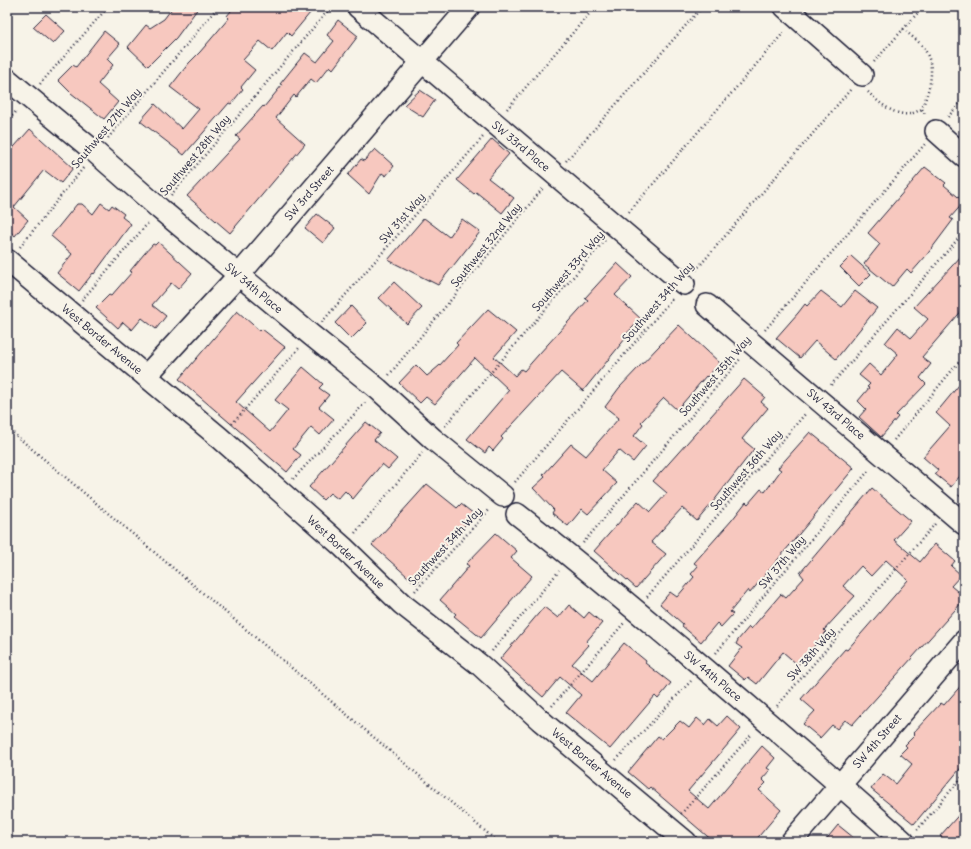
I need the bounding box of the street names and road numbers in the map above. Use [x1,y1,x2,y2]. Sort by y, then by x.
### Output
street label: Southwest 27th Way [68,85,144,171]
street label: Southwest 28th Way [157,112,233,198]
street label: SW 33rd Place [489,118,553,174]
street label: SW 3rd Street [281,163,337,223]
street label: SW 31st Way [376,190,428,246]
street label: Southwest 32nd Way [448,200,524,290]
street label: Southwest 33rd Way [529,228,607,314]
street label: Southwest 34th Way [619,259,697,345]
street label: SW 34th Place [222,260,286,316]
street label: West Border Avenue [59,301,145,377]
street label: Southwest 35th Way [676,333,754,419]
street label: SW 43rd Place [804,386,868,442]
street label: Southwest 36th Way [707,427,785,513]
street label: Southwest 34th Way [405,504,485,588]
street label: West Border Avenue [304,512,388,592]
street label: SW 37th Way [756,533,808,591]
street label: SW 38th Way [784,624,838,684]
street label: SW 44th Place [681,648,745,704]
street label: SW 4th Street [850,711,904,771]
street label: West Border Avenue [549,725,635,801]

